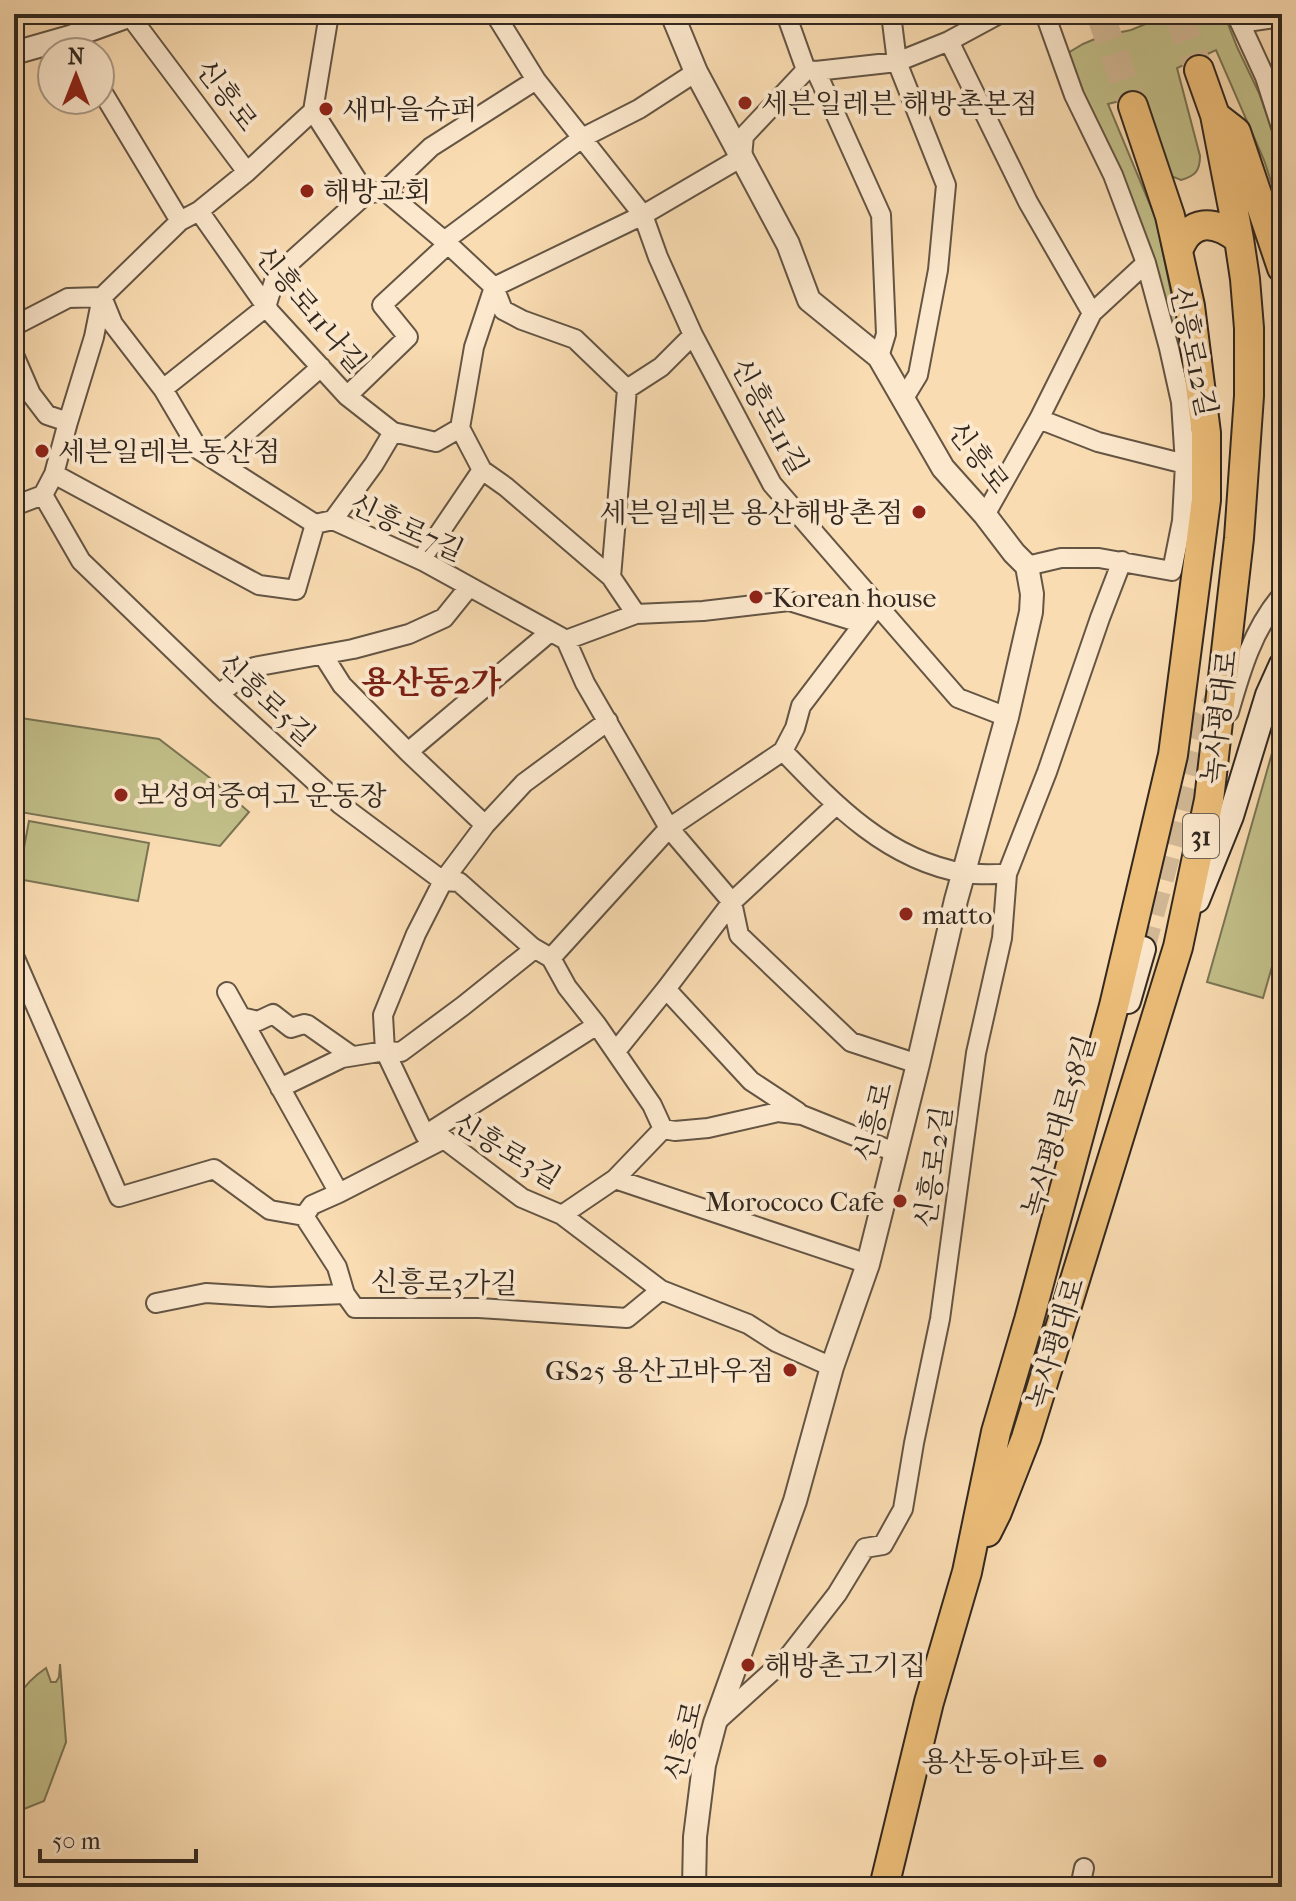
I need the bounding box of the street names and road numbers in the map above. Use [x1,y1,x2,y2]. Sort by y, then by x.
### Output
street label: 신흥로 [189,53,264,138]
street label: 신흥로11나길 [248,239,373,379]
street label: 신흥로12길 [1164,283,1223,419]
street label: 신흥로11길 [724,352,815,480]
street label: 신흥로 [941,415,1016,500]
street label: 신흥로7길 [345,487,469,568]
street label: 신흥로5길 [211,646,322,752]
street label: 녹사평대로 [1195,648,1244,786]
road number: 31 [1183,814,1219,858]
street label: 녹사평대로58길 [1015,1031,1102,1221]
street label: 신흥로 [848,1079,899,1165]
street label: 신흥로2길 [909,1104,958,1230]
street label: 신흥로3길 [447,1105,567,1195]
street label: 신흥로3가길 [370,1265,518,1300]
street label: 녹사평대로 [1020,1274,1091,1413]
street label: 신흥로 [658,1698,709,1784]

